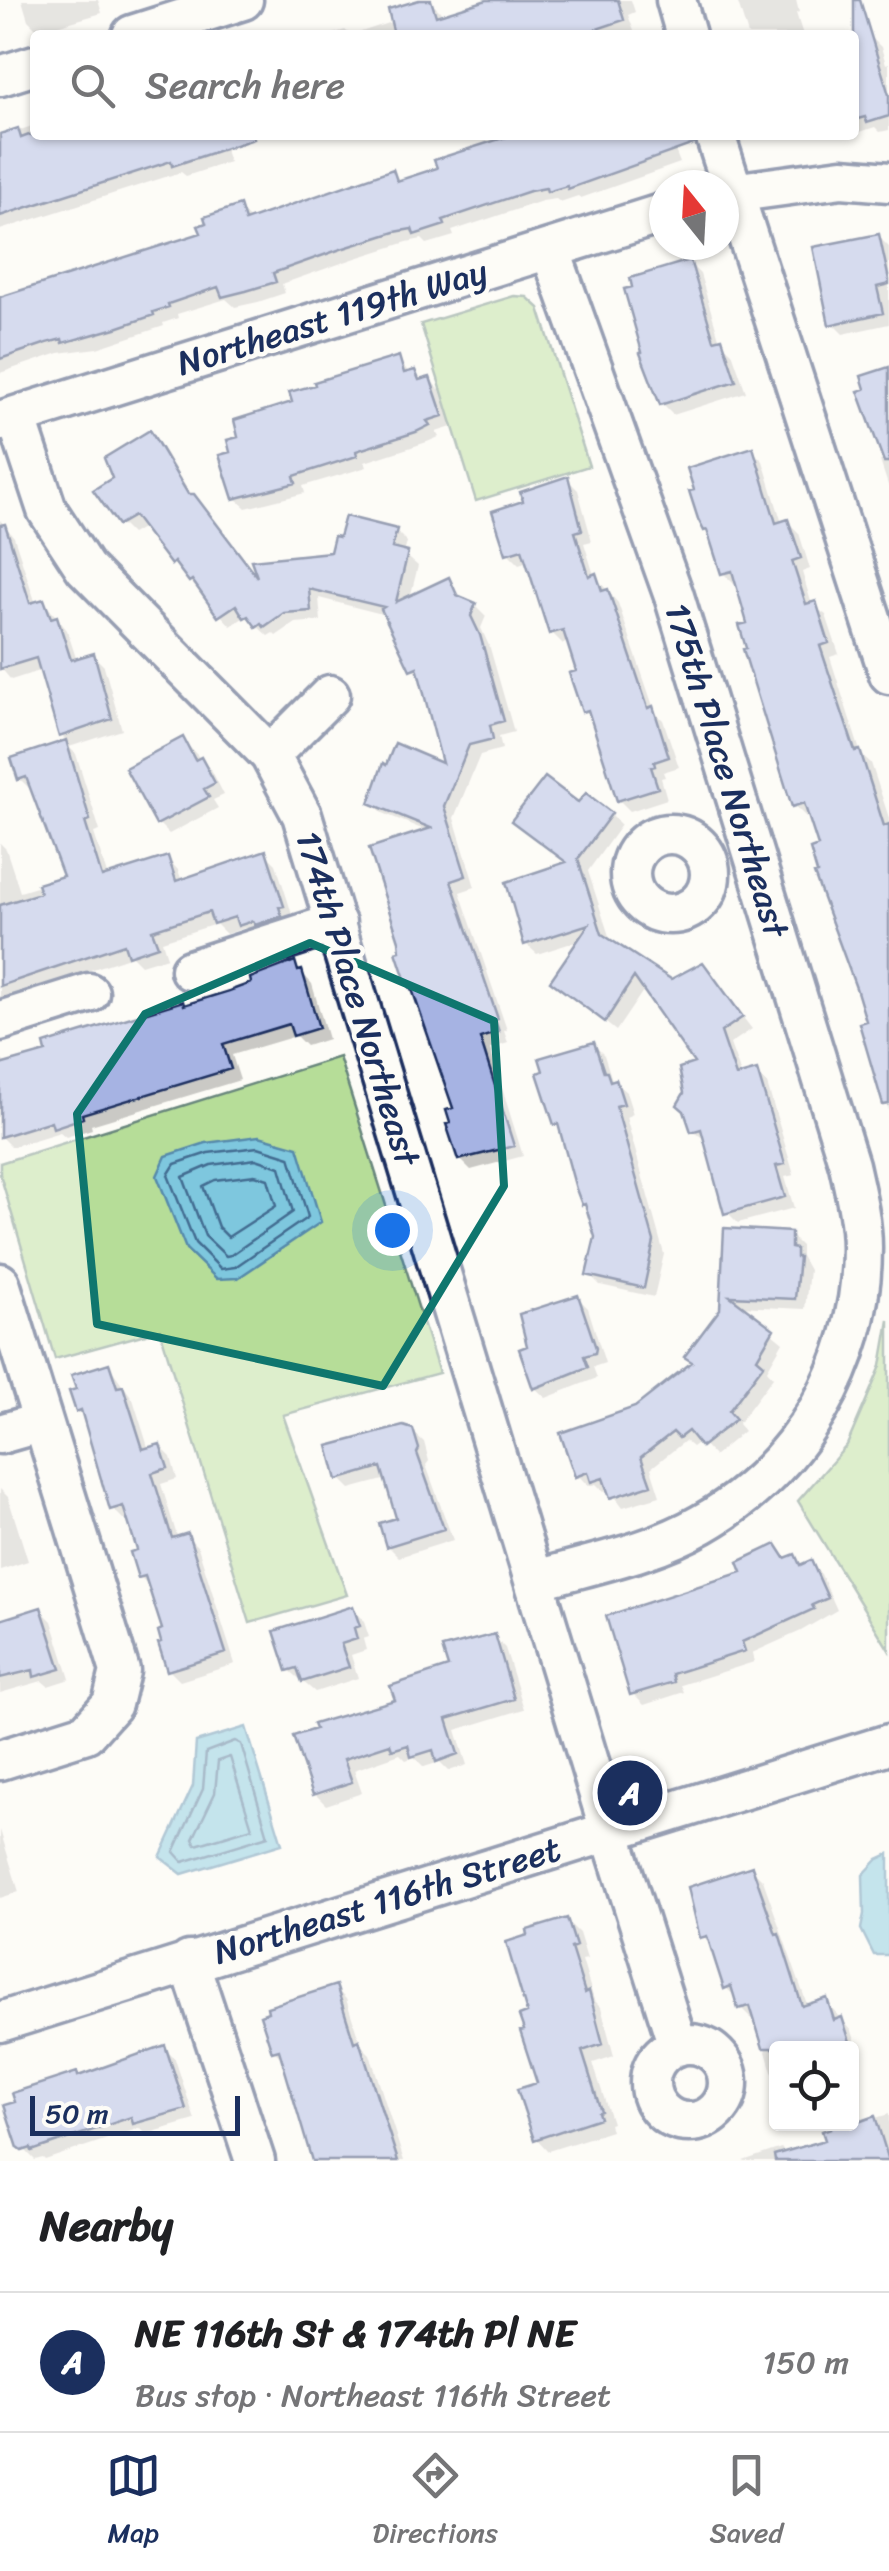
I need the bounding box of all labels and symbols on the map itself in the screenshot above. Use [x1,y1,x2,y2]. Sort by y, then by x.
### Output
north arrow [649,170,739,260]
street label: Northeast 119th Way [169,240,496,394]
street label: 175th Place Northeast [647,595,808,947]
street label: 174th Place Northeast [278,823,439,1175]
your location [367,1205,418,1256]
pin: A [598,1756,662,1830]
street label: Northeast 116th Street [206,1818,568,1982]
scale bar [30,2091,240,2136]

